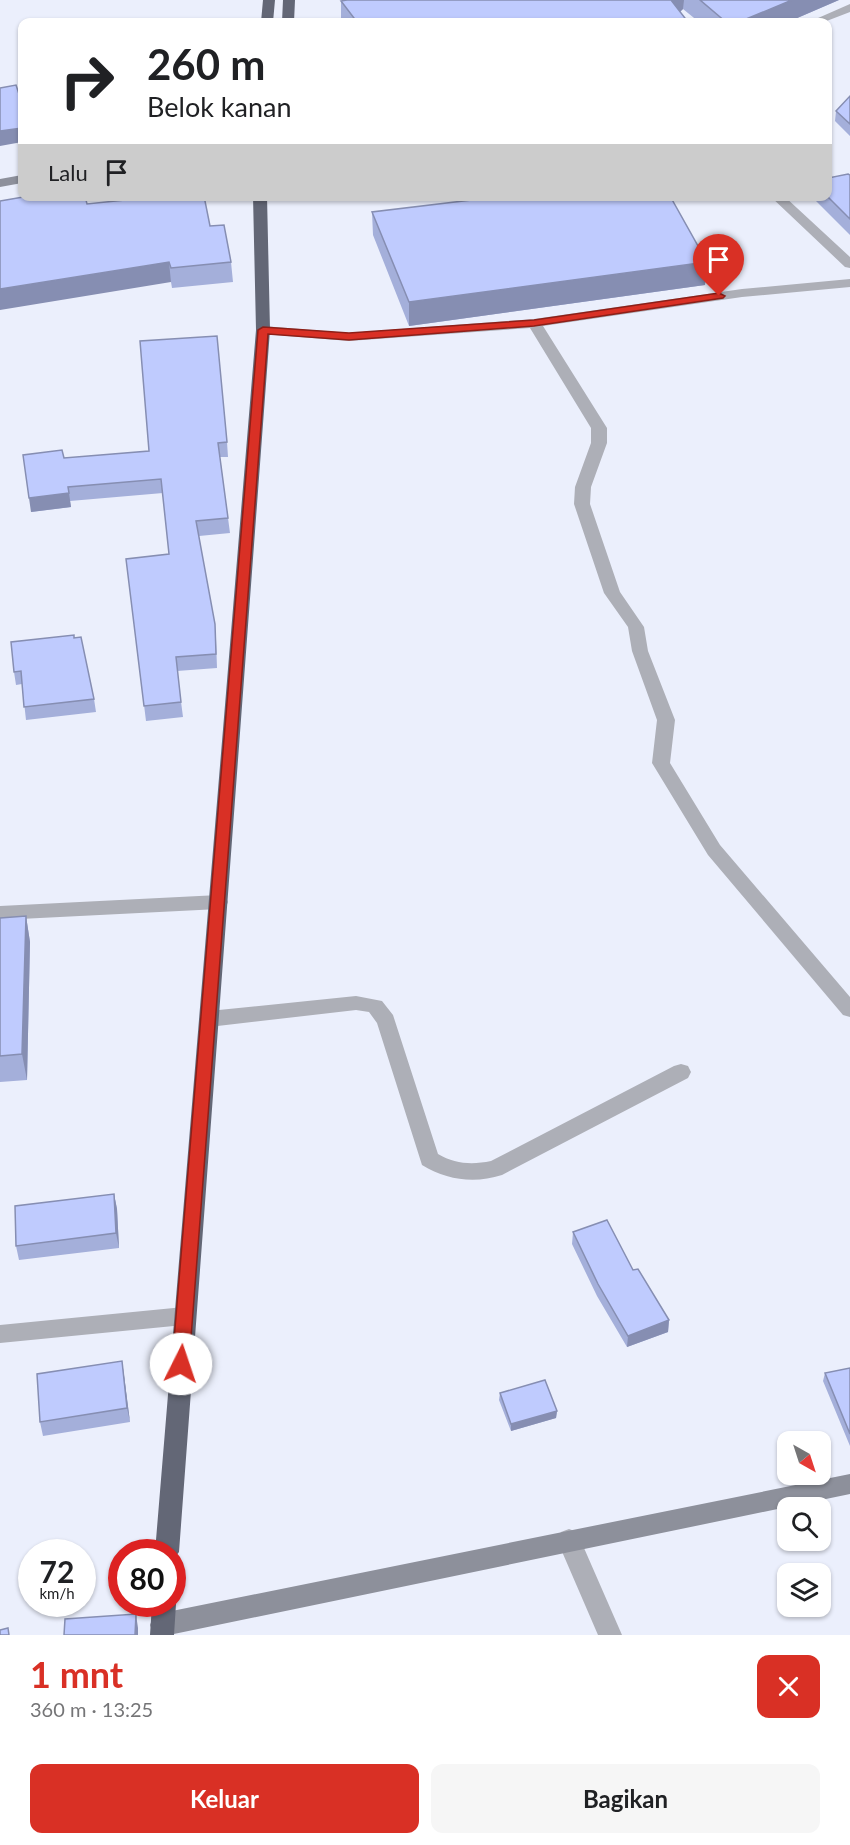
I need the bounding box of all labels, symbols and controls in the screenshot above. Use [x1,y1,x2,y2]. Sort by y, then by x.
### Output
text: 260 m [147,39,265,89]
icon: right [48,42,126,120]
text: Belok kanan [147,90,292,123]
icon: arrive [100,156,133,189]
text: Lalu [48,159,88,186]
pin [693,234,744,296]
icon: arrive [702,243,735,276]
position arrow [149,1332,213,1396]
north arrow [777,1431,831,1485]
map controls [777,1431,831,1617]
button: search [777,1497,831,1551]
speed limit sign: 80 [108,1539,186,1617]
text: 72 [40,1553,74,1589]
button: layers [777,1563,831,1617]
text: km/h [39,1584,75,1602]
text: 1 mnt [30,1652,123,1696]
button: close [757,1655,820,1718]
text: 360 m · 13:25 [30,1697,153,1721]
button: Keluar [30,1764,419,1833]
button: Bagikan [431,1764,820,1833]

